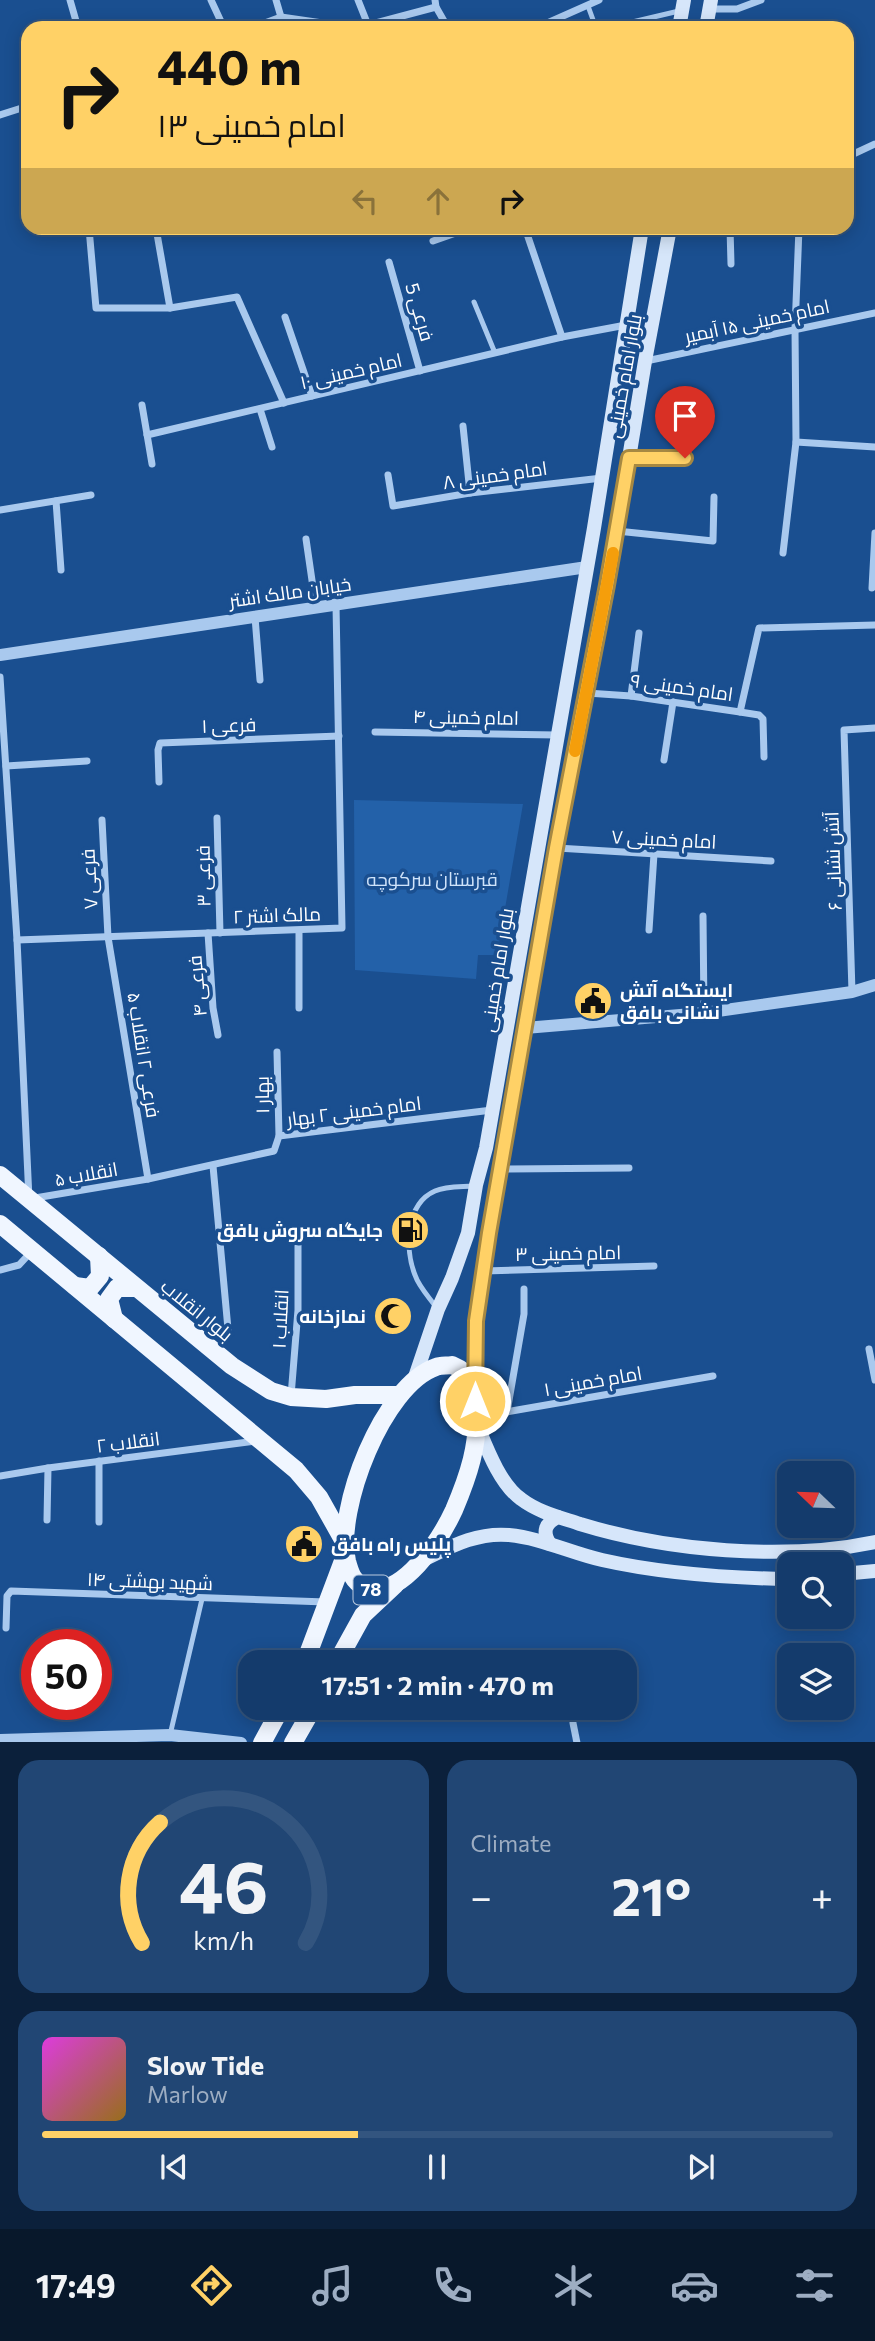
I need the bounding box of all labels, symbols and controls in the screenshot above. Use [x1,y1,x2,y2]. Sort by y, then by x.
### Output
text: 440 m [157,35,302,95]
icon: right [42,49,133,140]
text: امام خمینی ۱۳ [157,104,346,144]
icon: left [346,182,384,220]
icon: ahead [419,182,457,220]
icon: right [492,182,530,220]
street label: فرعی 5 [400,280,440,344]
street label: امام خمینی ۱۵ آبمیر [681,294,832,350]
street label: بلوار امام خمینی [601,312,649,440]
street label: امام خمینی ۱۰ [298,348,405,396]
pin [655,386,715,458]
icon: arrive [666,397,704,435]
street label: امام خمینی ۸ [441,456,549,496]
street label: خیابان مالک اشتر [226,572,353,613]
street label: امام خمینی ۹ [629,668,735,708]
street label: امام خمینی ۴ [413,704,519,732]
street label: فرعی ۱ [201,712,257,738]
street label: آتش نشانی ۶ [819,811,847,911]
street label: امام خمینی ۷ [611,824,717,856]
street label: فرعی ۳ [190,845,216,907]
street label: فرعی ۷ [75,848,103,910]
park label: قبرستان سرکوچه [366,867,498,892]
street label: مالک اشتر ۲ [233,901,321,929]
street label: بلوار امام خمینی [475,906,521,1034]
street label: فرعی ۴ [182,954,212,1018]
place label: ایستگاه آتش نشانی بافق [620,978,733,1024]
public building icon: ایستگاه آتش نشانی بافق [572,980,614,1022]
street label: فرعی ۲ انقلاب ۵ [122,991,166,1119]
street label: بهار ۱ [250,1076,274,1114]
street label: امام خمینی ۲ بهار [284,1091,423,1133]
street label: انقلاب ۵ [52,1157,119,1190]
fuel station icon: جایگاه سروش بافق [389,1209,431,1251]
place label: جایگاه سروش بافق [217,1218,383,1242]
street label: امام خمینی ۳ [515,1240,621,1268]
street label: بلوار انقلاب [156,1274,238,1346]
street label: انقلاب ۱ [266,1289,293,1349]
mosque icon: نمازخانه [372,1295,414,1337]
place label: نمازخانه [299,1304,366,1329]
street label: امام خمینی ۱ [542,1361,644,1403]
position arrow [438,1364,512,1438]
street label: انقلاب ۲ [95,1426,161,1457]
north arrow [777,1461,854,1538]
map controls [777,1461,854,1720]
public building icon: پلیس راه بافق [283,1523,325,1565]
place label: پلیس راه بافق [331,1532,451,1558]
button: search [777,1552,854,1629]
street label: شهید بهشتی ۱۴ [87,1567,213,1595]
road number: 78 [354,1576,388,1604]
speed limit sign: 50 [21,1629,112,1720]
button: layers [777,1643,854,1720]
text: 17:51 · 2 min · 470 m [321,1669,554,1700]
text: Climate [471,1829,552,1857]
text: 46 [178,1839,268,1928]
text: 21° [612,1863,691,1927]
text: − [471,1872,492,1919]
text: + [811,1872,833,1919]
text: km/h [193,1924,254,1954]
text: Slow Tide [147,2049,264,2080]
text: Marlow [147,2080,228,2108]
icon: previous [155,2148,193,2186]
icon: pause [418,2148,456,2186]
icon: next [682,2148,720,2186]
icon: directions [187,2261,236,2310]
icon: music [308,2261,357,2310]
icon: phone [428,2261,477,2310]
icon: climate [549,2261,598,2310]
icon: car [670,2261,719,2310]
icon: filters [790,2261,839,2310]
text: 17:49 [36,2265,116,2305]

